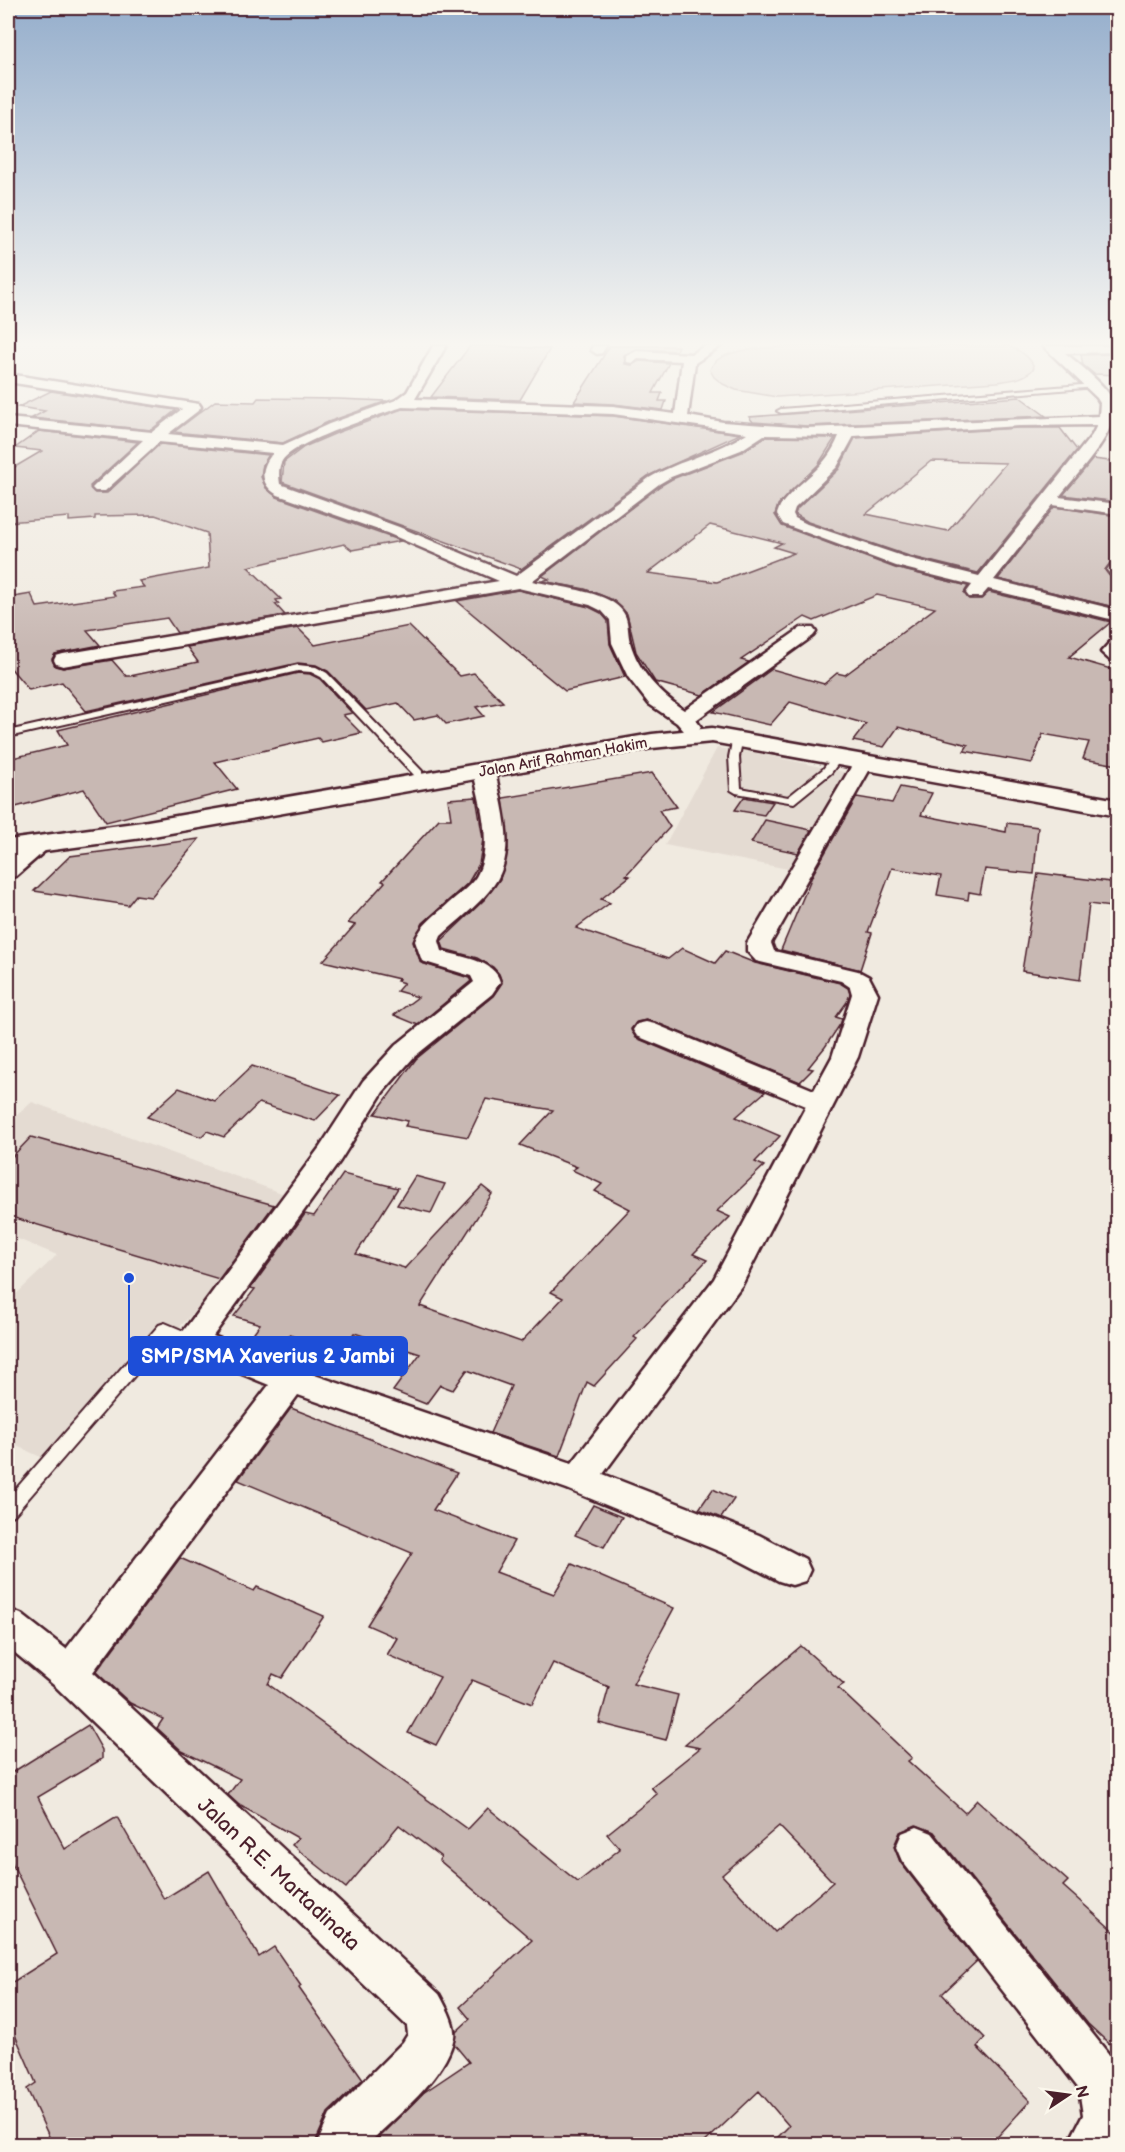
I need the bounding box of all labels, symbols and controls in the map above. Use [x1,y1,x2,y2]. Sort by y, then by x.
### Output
street label: Jalan Arif Rahman Hakim [477,733,649,782]
callout: SMP/SMA Xaverius 2 Jambi [129,1337,407,1375]
text: SMP/SMA Xaverius 2 Jambi [141,1345,395,1369]
street label: Jalan R.E. Martadinata [192,1793,365,1956]
north arrow [1038,2065,1098,2125]
text: N [1071,2084,1092,2100]

